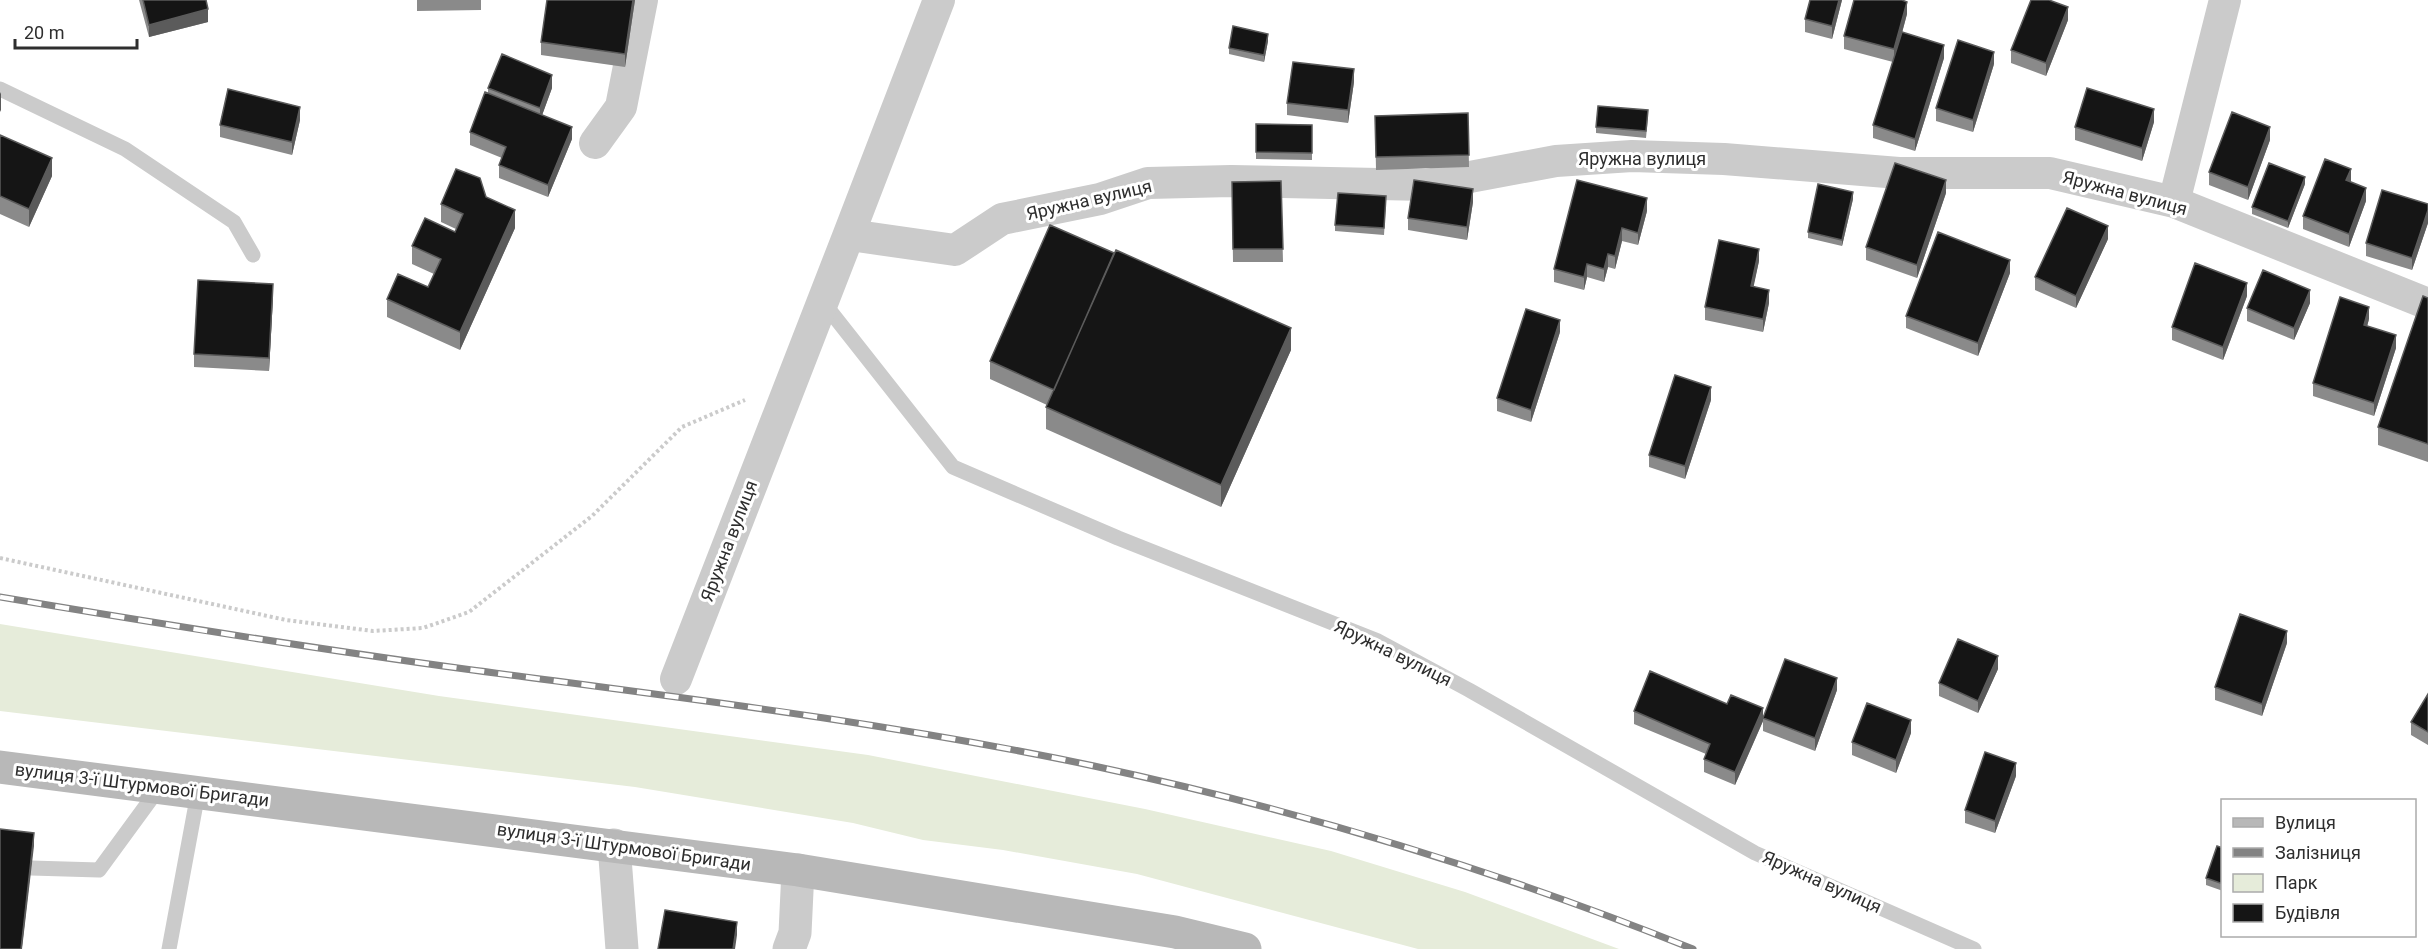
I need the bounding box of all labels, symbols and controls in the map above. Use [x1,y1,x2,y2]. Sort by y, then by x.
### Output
scale bar [15,12,136,50]
text: 20 m [24,22,64,43]
street label: Яружна вулиця [1578,148,1706,169]
street label: Яружна вулиця [2060,166,2190,219]
street label: Яружна вулиця [1024,175,1154,224]
street label: Яружна вулиця [696,477,761,604]
street label: Яружна вулиця [1331,615,1455,690]
street label: вулиця 3-ї Штурмової Бригади [14,758,270,811]
legend [2221,799,2416,937]
text: Вулиця [2275,812,2336,833]
street label: вулиця 3-ї Штурмової Бригади [496,818,752,875]
text: Залізниця [2275,842,2361,863]
street label: Яружна вулиця [1759,846,1885,917]
text: Парк [2275,872,2318,893]
text: Будівля [2275,902,2340,923]

